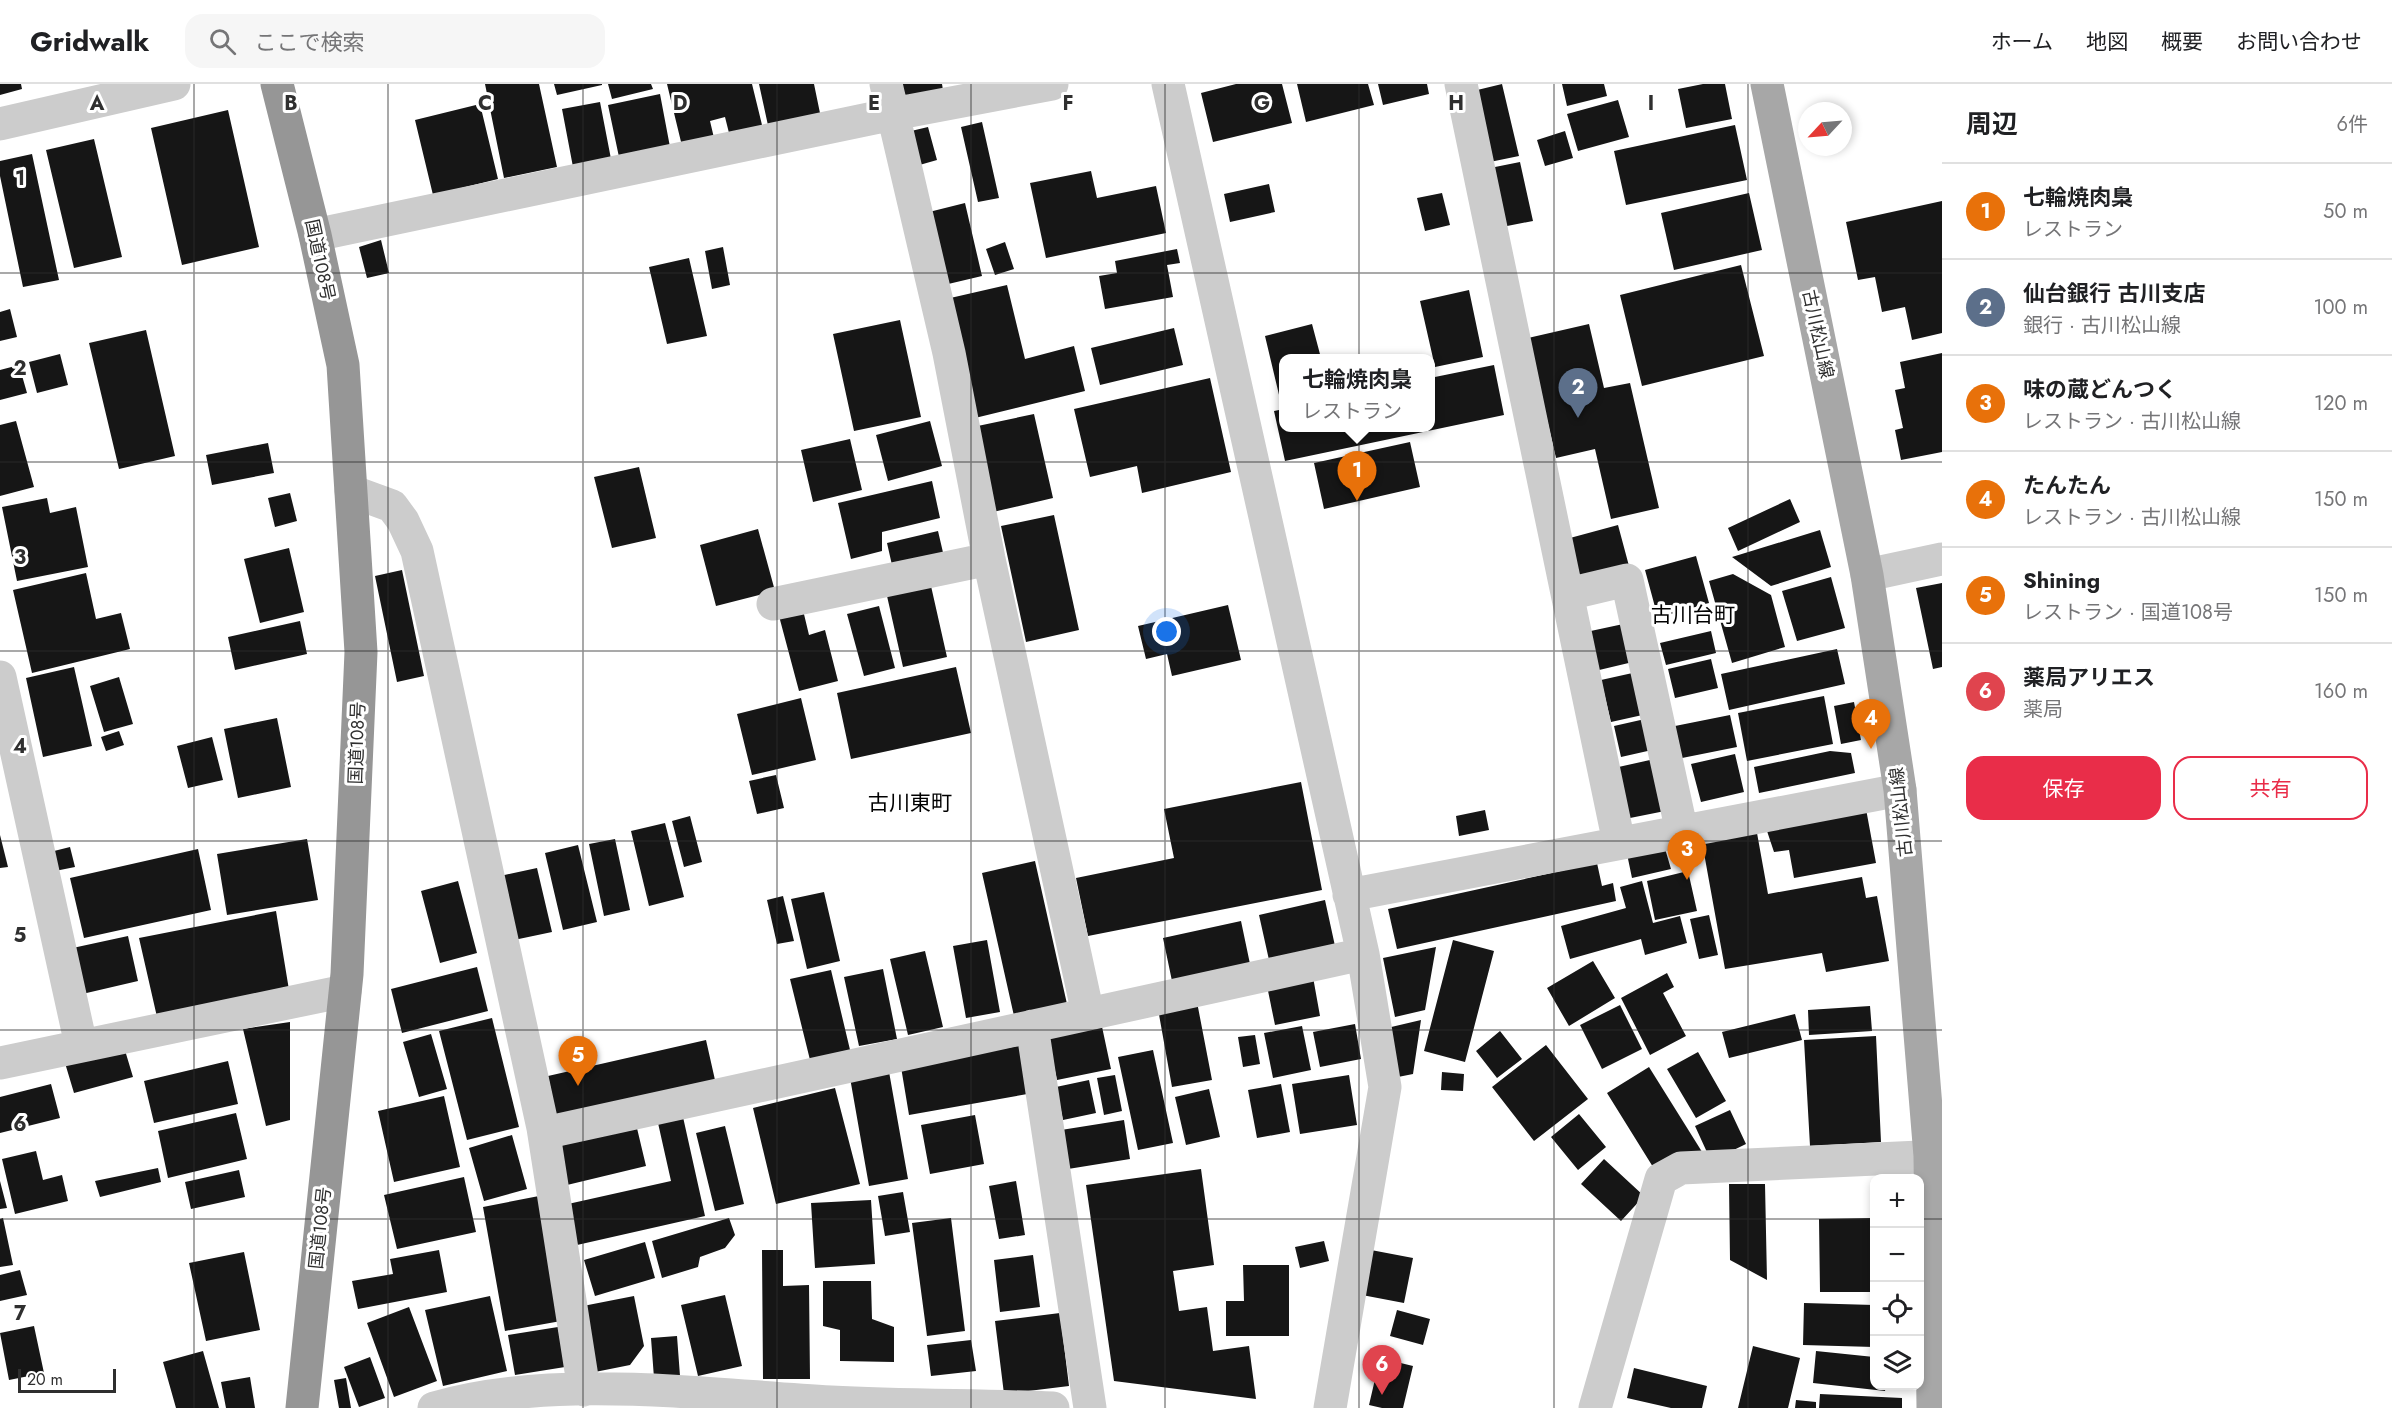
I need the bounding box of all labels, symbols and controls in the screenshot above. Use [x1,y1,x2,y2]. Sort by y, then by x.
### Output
search box [185,14,605,68]
text: Gridwalk [30,21,149,62]
icon: search [206,25,239,58]
text: ここで検索 [254,26,364,58]
text: ホーム [1991,27,2053,57]
text: 地図 [2086,27,2128,57]
text: 概要 [2161,27,2203,57]
text: お問い合わせ [2236,27,2362,57]
text: A [89,89,105,118]
text: B [284,89,298,118]
text: C [478,89,492,118]
text: D [673,89,687,118]
text: E [868,89,880,118]
text: F [1062,89,1074,118]
text: G [1254,89,1270,118]
text: H [1448,89,1464,118]
text: I [1648,89,1654,118]
north arrow [1798,102,1852,156]
text: 周辺 [1966,105,2018,143]
text: 6件 [2336,110,2368,139]
text: 1 [15,164,25,193]
text: 七輪焼肉梟 [2023,181,2133,213]
text: 1 [1980,197,1991,226]
text: 50 m [2323,197,2368,226]
text: レストラン [2023,215,2123,244]
street label: 国道108号 [299,217,341,303]
text: 仙台銀行 古川支店 [2023,277,2206,309]
street label: 古川松山線 [1796,287,1840,381]
text: 2 [1979,293,1992,322]
text: 100 m [2313,293,2368,322]
text: 銀行 · 古川松山線 [2023,311,2181,340]
text: 2 [13,354,27,383]
popup [1279,354,1435,432]
text: 七輪焼肉梟 [1302,363,1412,395]
pin: 2 [1558,368,1598,418]
text: 味の蔵どんつく [2023,373,2177,405]
text: 3 [1979,389,1992,418]
text: 120 m [2314,389,2368,418]
text: レストラン [1302,397,1402,426]
text: レストラン · 古川松山線 [2023,407,2241,436]
pin: 1 [1338,452,1376,501]
text: たんたん [2023,469,2111,501]
text: 4 [1979,485,1992,514]
text: 150 m [2314,485,2368,514]
text: レストラン · 古川松山線 [2023,503,2241,532]
text: 3 [14,543,26,572]
text: Shining [2023,564,2100,596]
text: 5 [1979,581,1992,610]
text: 150 m [2314,581,2368,610]
text: レストラン · 国道108号 [2023,598,2233,627]
district label: 古川台町 [1651,600,1735,630]
your location [1152,617,1181,646]
text: 薬局アリエス [2023,661,2155,693]
text: 6 [1979,677,1992,706]
text: 160 m [2314,677,2368,706]
text: 薬局 [2023,695,2063,724]
pin: 4 [1852,700,1890,749]
street label: 国道108号 [343,701,371,785]
text: 4 [13,732,27,761]
button: 保存 [1966,756,2161,820]
button: 共有 [2173,756,2368,820]
street label: 古川松山線 [1883,766,1919,858]
district label: 古川東町 [868,788,952,818]
pin: 3 [1668,830,1706,880]
text: 5 [14,921,27,950]
pin: 5 [558,1036,598,1086]
text: 6 [13,1110,27,1139]
map controls [1870,1174,1924,1390]
button: + [1870,1174,1924,1228]
street label: 国道108号 [303,1186,337,1270]
button: − [1870,1228,1924,1282]
button: locate [1870,1282,1924,1336]
text: 7 [14,1299,27,1328]
button: layers [1870,1336,1924,1390]
pin: 6 [1362,1346,1402,1395]
scale bar [18,1366,116,1394]
text: 20 m [27,1368,63,1391]

